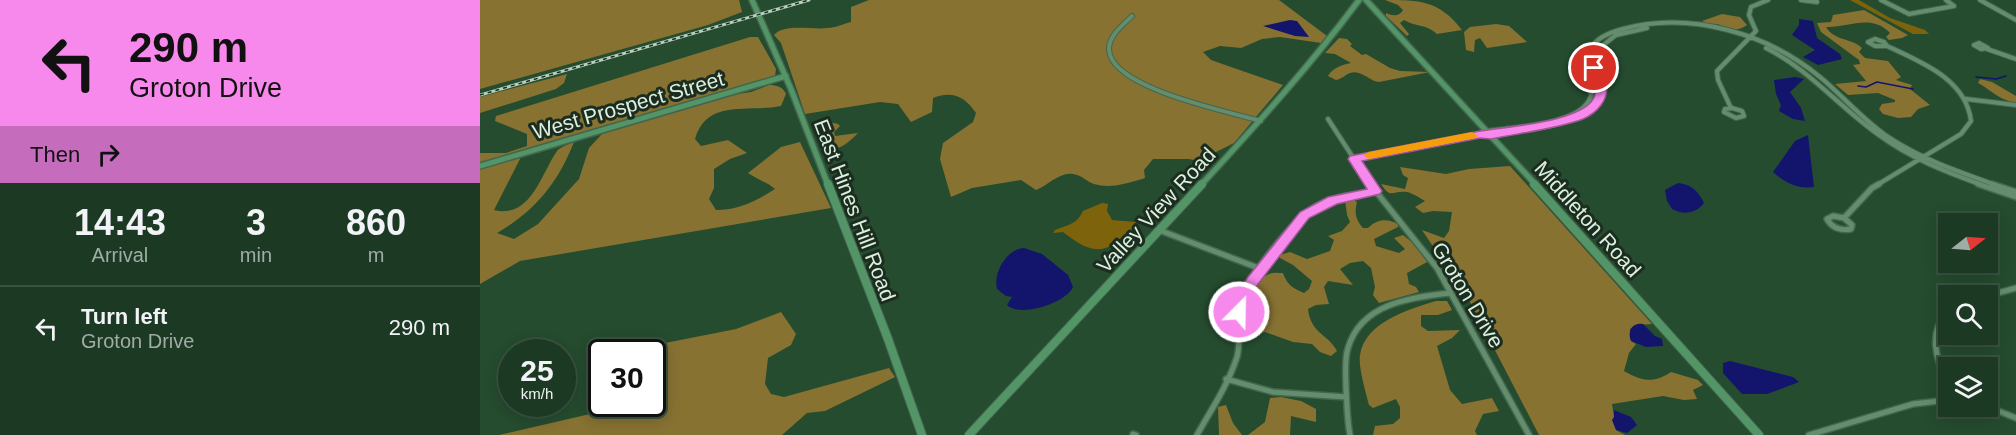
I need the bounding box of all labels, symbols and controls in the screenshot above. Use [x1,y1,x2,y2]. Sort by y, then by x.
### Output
icon: left [30,24,108,102]
text: 290 m [129,24,248,71]
pin [1568,42,1619,93]
icon: arrive [1577,51,1610,84]
street label: West Prospect Street [530,67,727,143]
text: Groton Drive [129,73,282,103]
street label: East Hines Hill Road [810,116,900,304]
icon: right [92,138,125,171]
text: Then [30,142,80,167]
street label: Valley View Road [1092,143,1220,277]
street label: Middleton Road [1530,157,1646,281]
text: 14:43 [74,202,166,243]
text: 3 [246,202,266,243]
text: 860 [346,202,406,243]
north arrow [1938,213,1998,273]
map controls [1938,213,1998,417]
street label: Groton Drive [1427,238,1509,352]
text: Arrival [92,244,148,266]
text: min [240,244,272,266]
text: m [368,244,384,266]
position arrow [1207,280,1271,344]
button: search [1938,285,1998,345]
text: Turn left [81,304,167,329]
icon: left [30,312,63,345]
text: 290 m [389,315,450,340]
text: Groton Drive [81,330,194,352]
speed limit sign: 30 [588,339,666,417]
text: 25 [520,354,554,387]
button: layers [1938,357,1998,417]
text: km/h [521,385,553,402]

